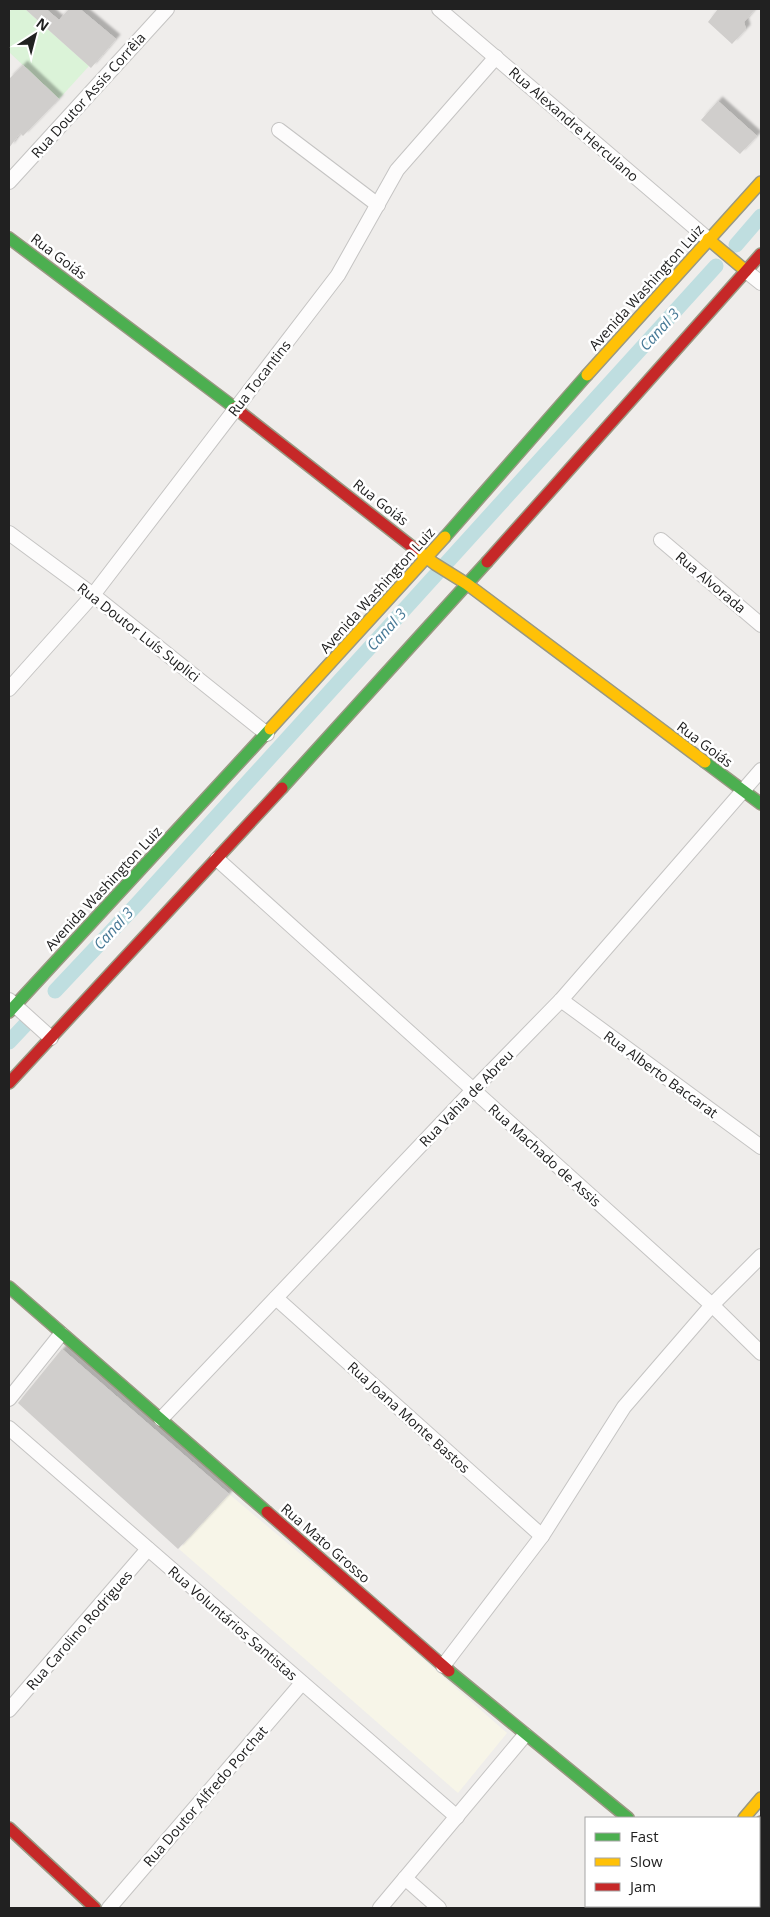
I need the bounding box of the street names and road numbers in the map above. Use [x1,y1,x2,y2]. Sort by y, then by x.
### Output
street label: Rua Doutor Assis Corrêia [27,28,149,162]
street label: Rua Alexandre Herculano [505,62,643,186]
street label: Avenida Washington Luiz [584,220,708,354]
street label: Rua Goiás [27,229,91,283]
street label: Rua Tocantins [223,336,295,420]
street label: Rua Goiás [349,474,413,530]
street label: Avenida Washington Luiz [315,523,439,657]
street label: Rua Alvorada [672,547,750,617]
street label: Rua Doutor Luís Suplici [74,578,204,686]
street label: Rua Goiás [673,717,737,771]
street label: Avenida Washington Luiz [40,822,166,954]
street label: Rua Alberto Baccarat [600,1026,722,1122]
street label: Rua Vahia de Abreu [415,1045,517,1151]
street label: Rua Machado de Assis [485,1099,606,1211]
street label: Rua Joana Monte Bastos [344,1357,474,1477]
street label: Rua Mato Grosso [277,1499,375,1587]
street label: Rua Voluntários Santistas [164,1562,302,1685]
street label: Rua Carolino Rodrigues [22,1566,136,1694]
street label: Rua Doutor Alfredo Porchat [139,1722,271,1870]

